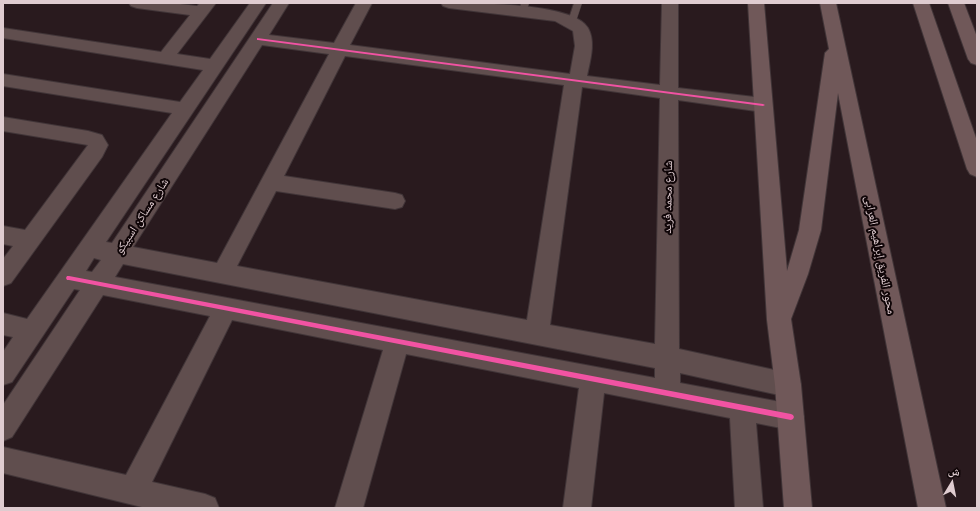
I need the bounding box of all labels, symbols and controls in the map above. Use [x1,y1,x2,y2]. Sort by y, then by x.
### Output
street label: شارع محمد فريد [660,160,676,234]
street label: شارع مساكن اسبيكو [112,175,172,257]
street label: محور الفريق إبراهيم العرابى [861,194,899,316]
north arrow [932,463,972,503]
text: ش [947,463,961,479]

